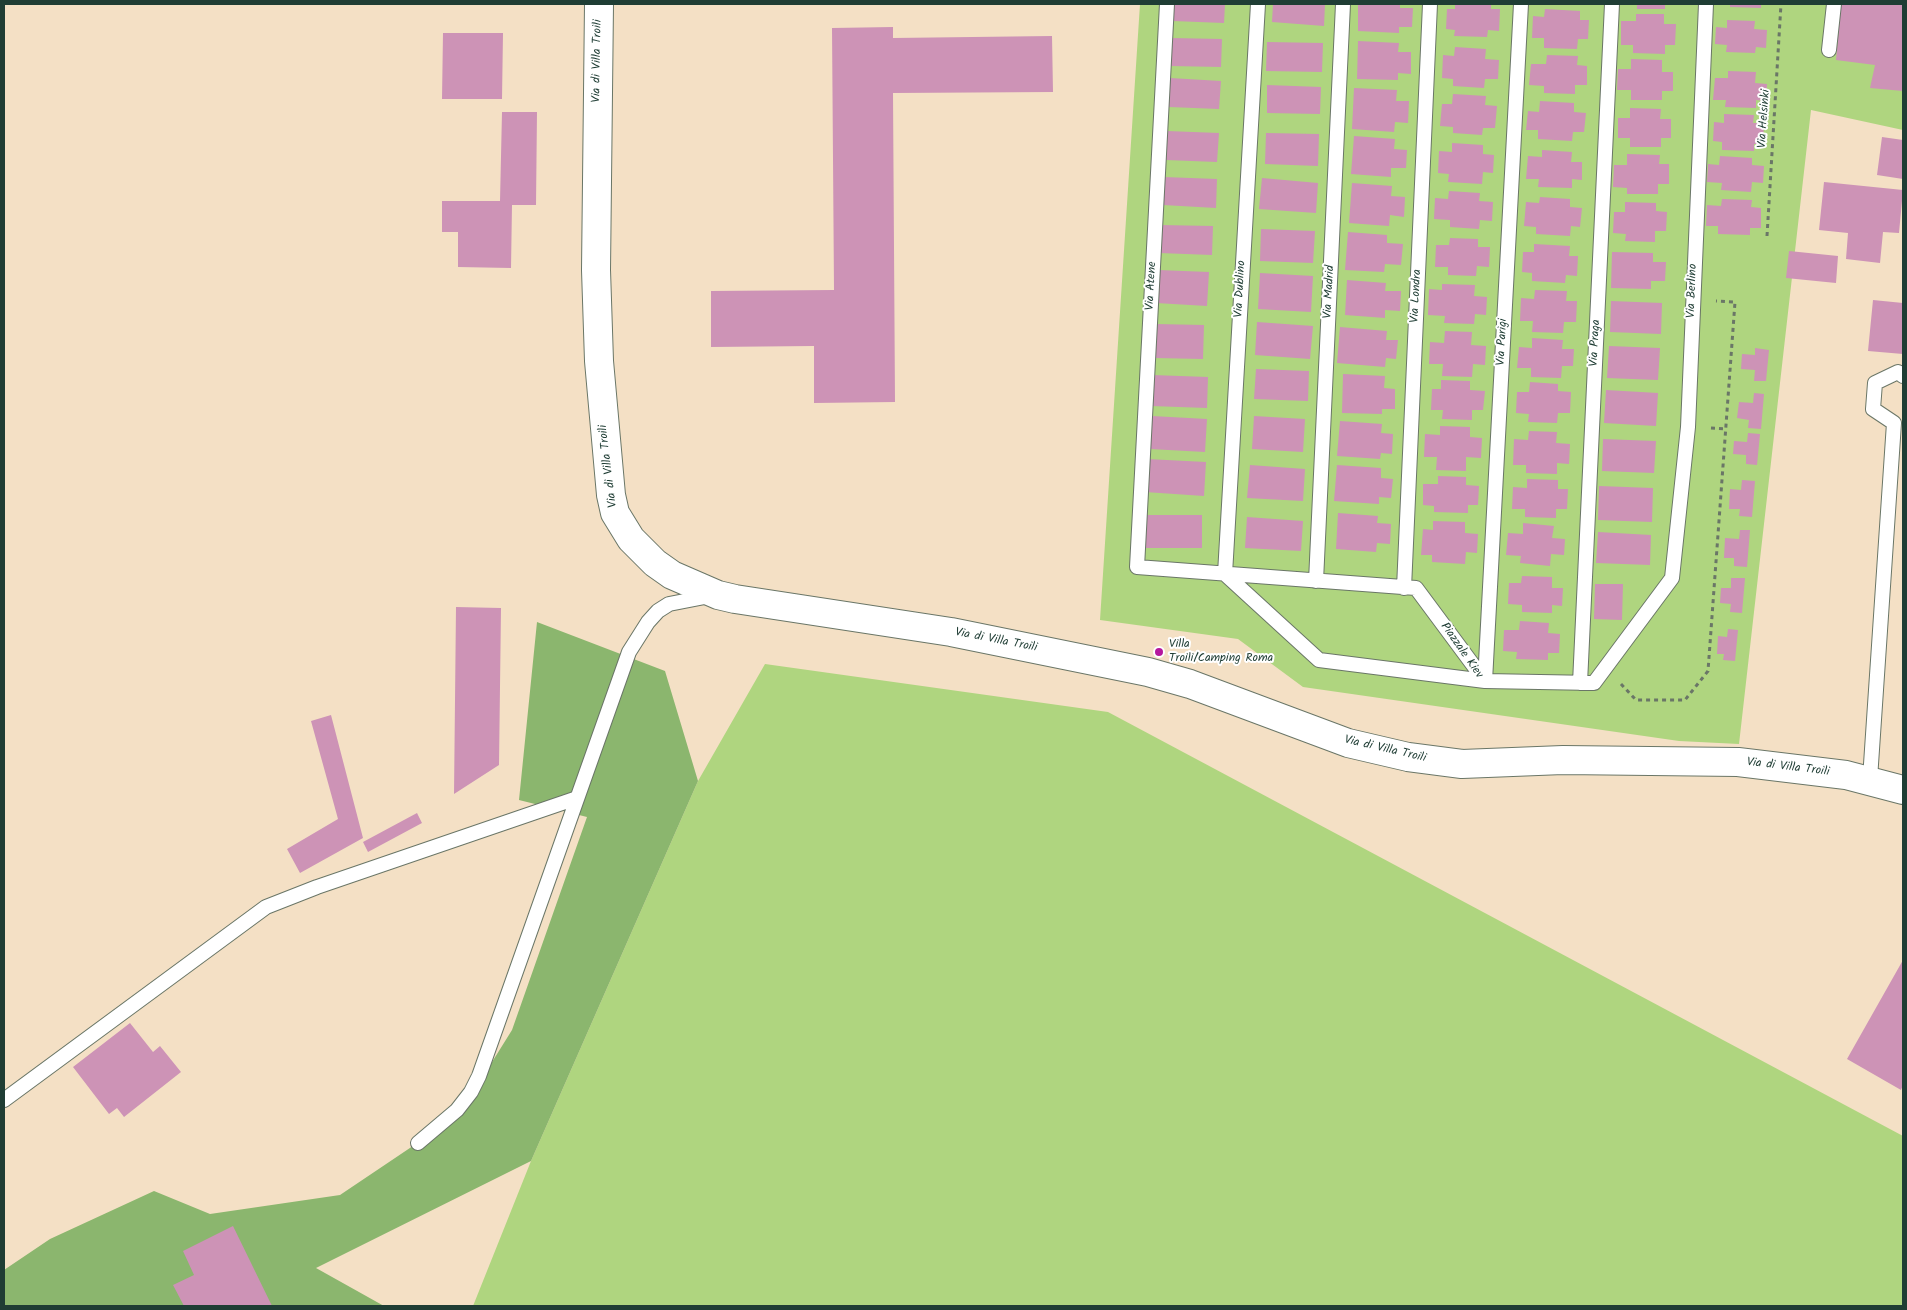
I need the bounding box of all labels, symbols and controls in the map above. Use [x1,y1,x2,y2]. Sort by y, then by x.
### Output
street label: Via di Villa Troili [590,19,606,103]
street label: Via Helsinki [1756,89,1774,149]
street label: Via Dublino [1232,260,1250,318]
street label: Via Atene [1144,261,1160,311]
street label: Via Berlino [1685,264,1701,318]
street label: Via Madrid [1321,265,1339,319]
street label: Via Londra [1408,269,1426,323]
street label: Via Parigi [1495,318,1511,366]
street label: Via Praga [1588,319,1604,367]
street label: Via di Villa Troili [597,424,621,508]
street label: Piazzale Kiev [1437,620,1485,682]
street label: Via di Villa Troili [954,626,1038,656]
place label: Villa Troili/Camping Roma [1169,638,1273,666]
marker: Villa Troili/Camping Roma [1153,646,1165,658]
street label: Via di Villa Troili [1343,734,1427,766]
street label: Via di Villa Troili [1746,756,1830,780]

